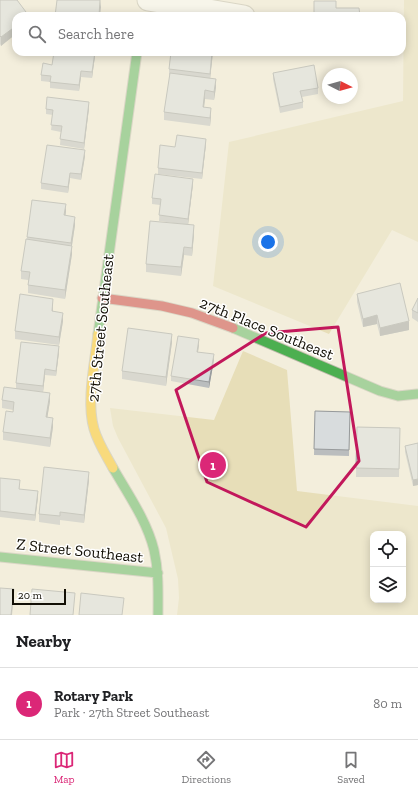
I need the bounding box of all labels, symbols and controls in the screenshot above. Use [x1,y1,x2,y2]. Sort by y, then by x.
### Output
search box [12,12,406,56]
icon: search [26,23,48,45]
text: Search here [58,25,134,43]
north arrow [322,68,358,104]
your location [258,232,278,252]
street label: 27th Street Southeast [83,253,118,403]
street label: 27th Place Southeast [197,293,337,364]
pin: 1 [200,450,226,480]
map controls [370,531,406,603]
button: locate [370,531,406,567]
street label: Z Street Southeast [16,534,144,567]
button: layers [370,567,406,603]
scale bar [12,587,66,606]
text: 20 m [18,589,42,602]
text: Nearby [16,631,71,651]
text: Rotary Park [54,687,133,705]
text: 1 [26,696,32,711]
text: 80 m [373,696,402,711]
text: Park · 27th Street Southeast [54,705,209,720]
tab: Map [53,749,75,786]
tab: Directions [181,749,231,786]
tab: Saved [337,749,365,786]

